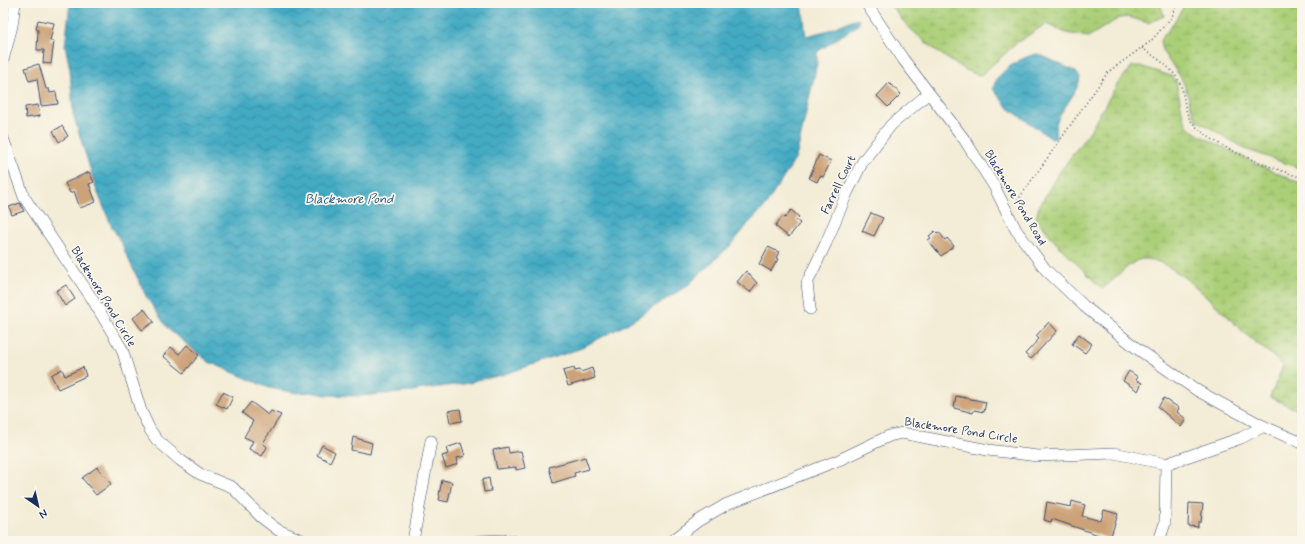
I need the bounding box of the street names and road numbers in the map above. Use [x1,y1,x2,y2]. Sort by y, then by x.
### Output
street label: Blackmore Pond Road [980,147,1050,249]
street label: Farrell Court [818,152,860,217]
street label: Blackmore Pond Circle [67,244,139,350]
street label: Blackmore Pond Circle [903,414,1019,448]

